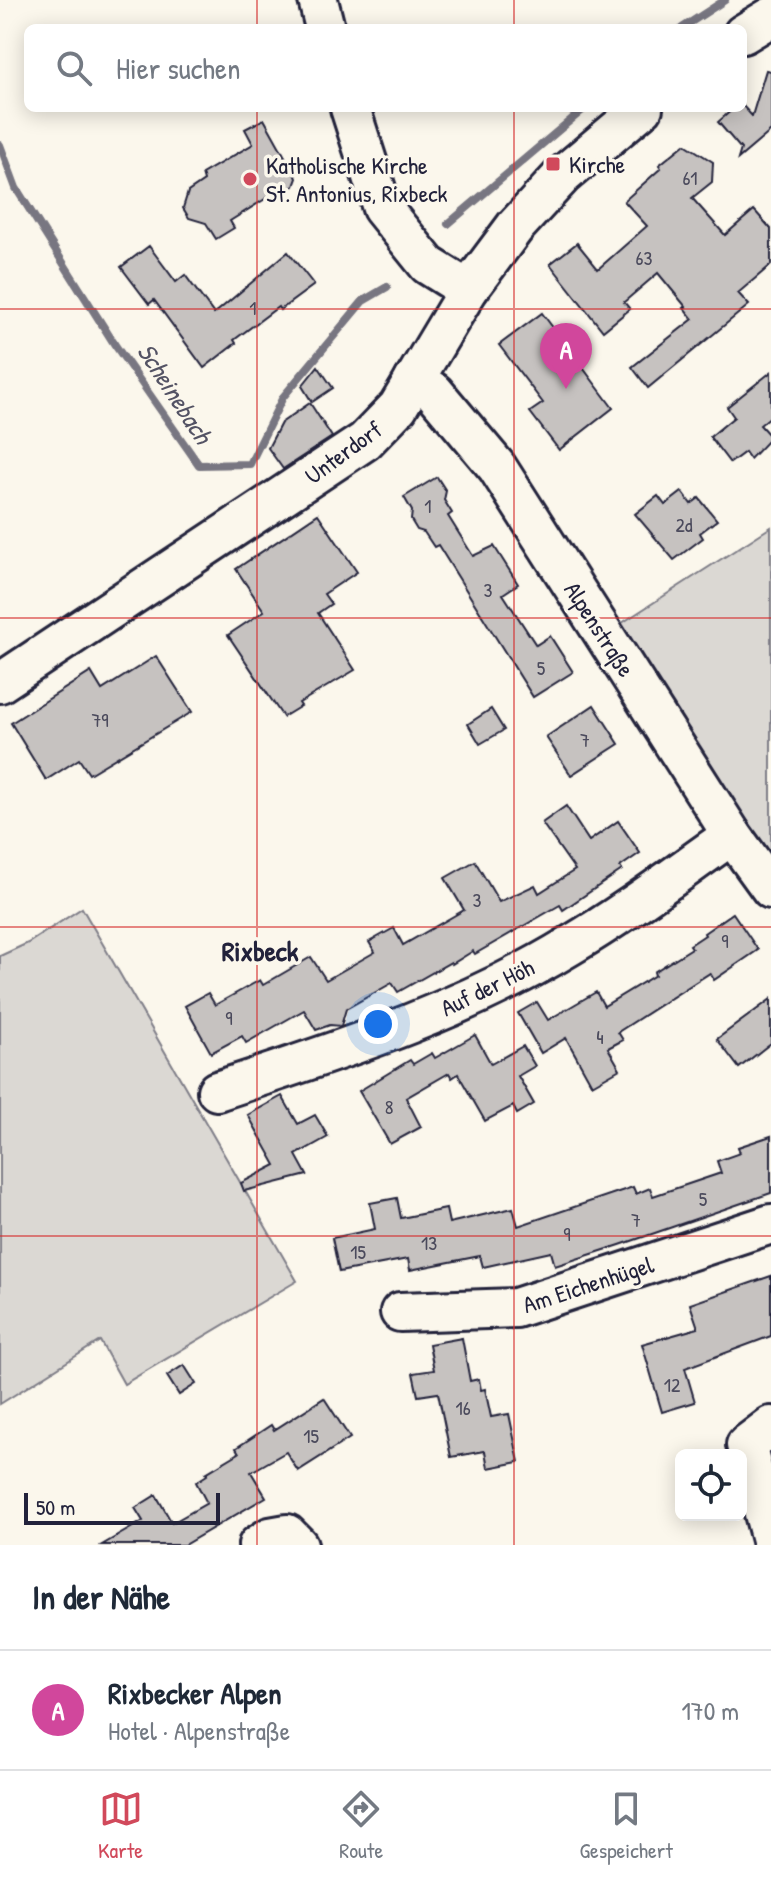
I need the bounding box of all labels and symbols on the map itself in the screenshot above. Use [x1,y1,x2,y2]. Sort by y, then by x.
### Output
place label: Kirche [569,148,626,180]
place label: Katholische Kirche St. Antonius, Rixbeck [266,149,448,209]
marker: Kirche [544,155,562,173]
house number: 61 [682,164,698,191]
marker: Katholische Kirche St. Antonius, Rixbeck [241,170,259,188]
house number: 63 [636,244,653,271]
house number: 1 [249,294,257,321]
pin: A [540,323,592,389]
water label: Scheinebach [130,336,222,452]
street label: Unterdorf [298,413,388,491]
house number: 1 [424,492,432,519]
house number: 2d [675,511,693,538]
street label: Alpenstraße [557,575,643,683]
house number: 3 [484,576,493,603]
house number: 5 [537,654,546,681]
house number: 79 [91,706,109,733]
house number: 7 [580,726,590,753]
house number: 3 [473,886,482,913]
house number: 9 [721,927,729,954]
district label: Rixbeck [222,932,299,970]
street label: Auf der Höh [435,951,539,1023]
house number: 9 [225,1004,233,1031]
your location [358,1004,398,1044]
house number: 4 [596,1023,604,1050]
house number: 8 [385,1093,393,1120]
house number: 5 [699,1185,708,1212]
house number: 7 [631,1206,641,1233]
house number: 9 [563,1220,571,1247]
house number: 13 [421,1229,437,1256]
house number: 15 [350,1238,366,1265]
street label: Am Eichenhügel [519,1248,658,1320]
house number: 12 [664,1371,681,1398]
house number: 16 [455,1394,471,1421]
house number: 15 [303,1422,319,1449]
scale bar [24,1489,220,1525]

